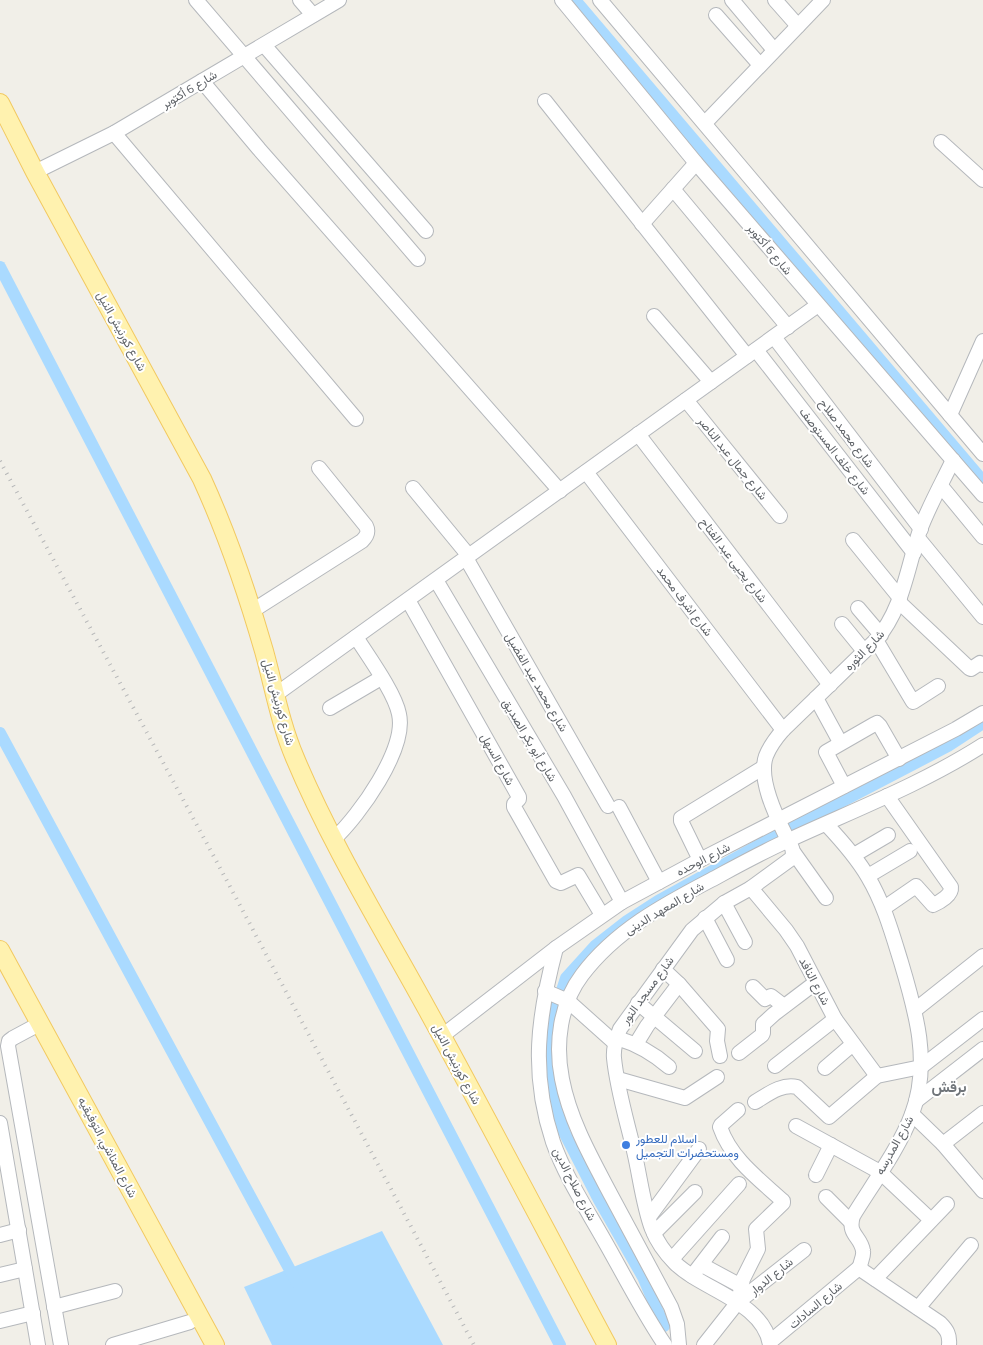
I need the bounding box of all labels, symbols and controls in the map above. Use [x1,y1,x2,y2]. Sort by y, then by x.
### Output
street label: شارع 6 أكتوبر [157,65,220,114]
street label: شارع 6 أكتوبر [742,218,797,279]
street label: شارع كورنيش النيل [92,287,152,375]
street label: شارع محمد صلاح [815,394,879,472]
street label: شارع خلف المستوصف [795,403,875,499]
street label: شارع جمال عبد الناصر [693,411,773,504]
street label: شارع يحيى عبد الفتاح [696,513,772,607]
street label: شارع اشرف محمد [652,562,718,640]
street label: شارع الثوره [839,625,889,675]
street label: شارع محمد عبد الفضيل [501,629,573,735]
street label: شارع كورنيش النيل [258,657,300,747]
street label: شارع أبو بكر الصديق [498,695,562,785]
street label: شارع السهل [476,729,520,789]
street label: شارع الوحده [673,837,733,881]
street label: شارع المعهد الدينى [621,877,707,939]
street label: شارع مسجد النور [615,952,678,1029]
street label: شارع النافد [794,954,836,1008]
street label: شارع كورنيش النيل [428,1020,486,1108]
district label: برقش [931,1075,967,1098]
street label: شارع المناشي, التوفيقيه [72,1093,143,1201]
street label: شارع المدرسه [870,1112,918,1178]
place label: اسلام للعطور ومستحضرات التجميل [635,1129,739,1162]
marker: اسلام للعطور ومستحضرات التجميل [620,1139,632,1151]
street label: شارع صلاح الدين [548,1144,602,1224]
street label: شارع الدوار [744,1252,797,1300]
street label: شارع السادات [784,1277,846,1333]

